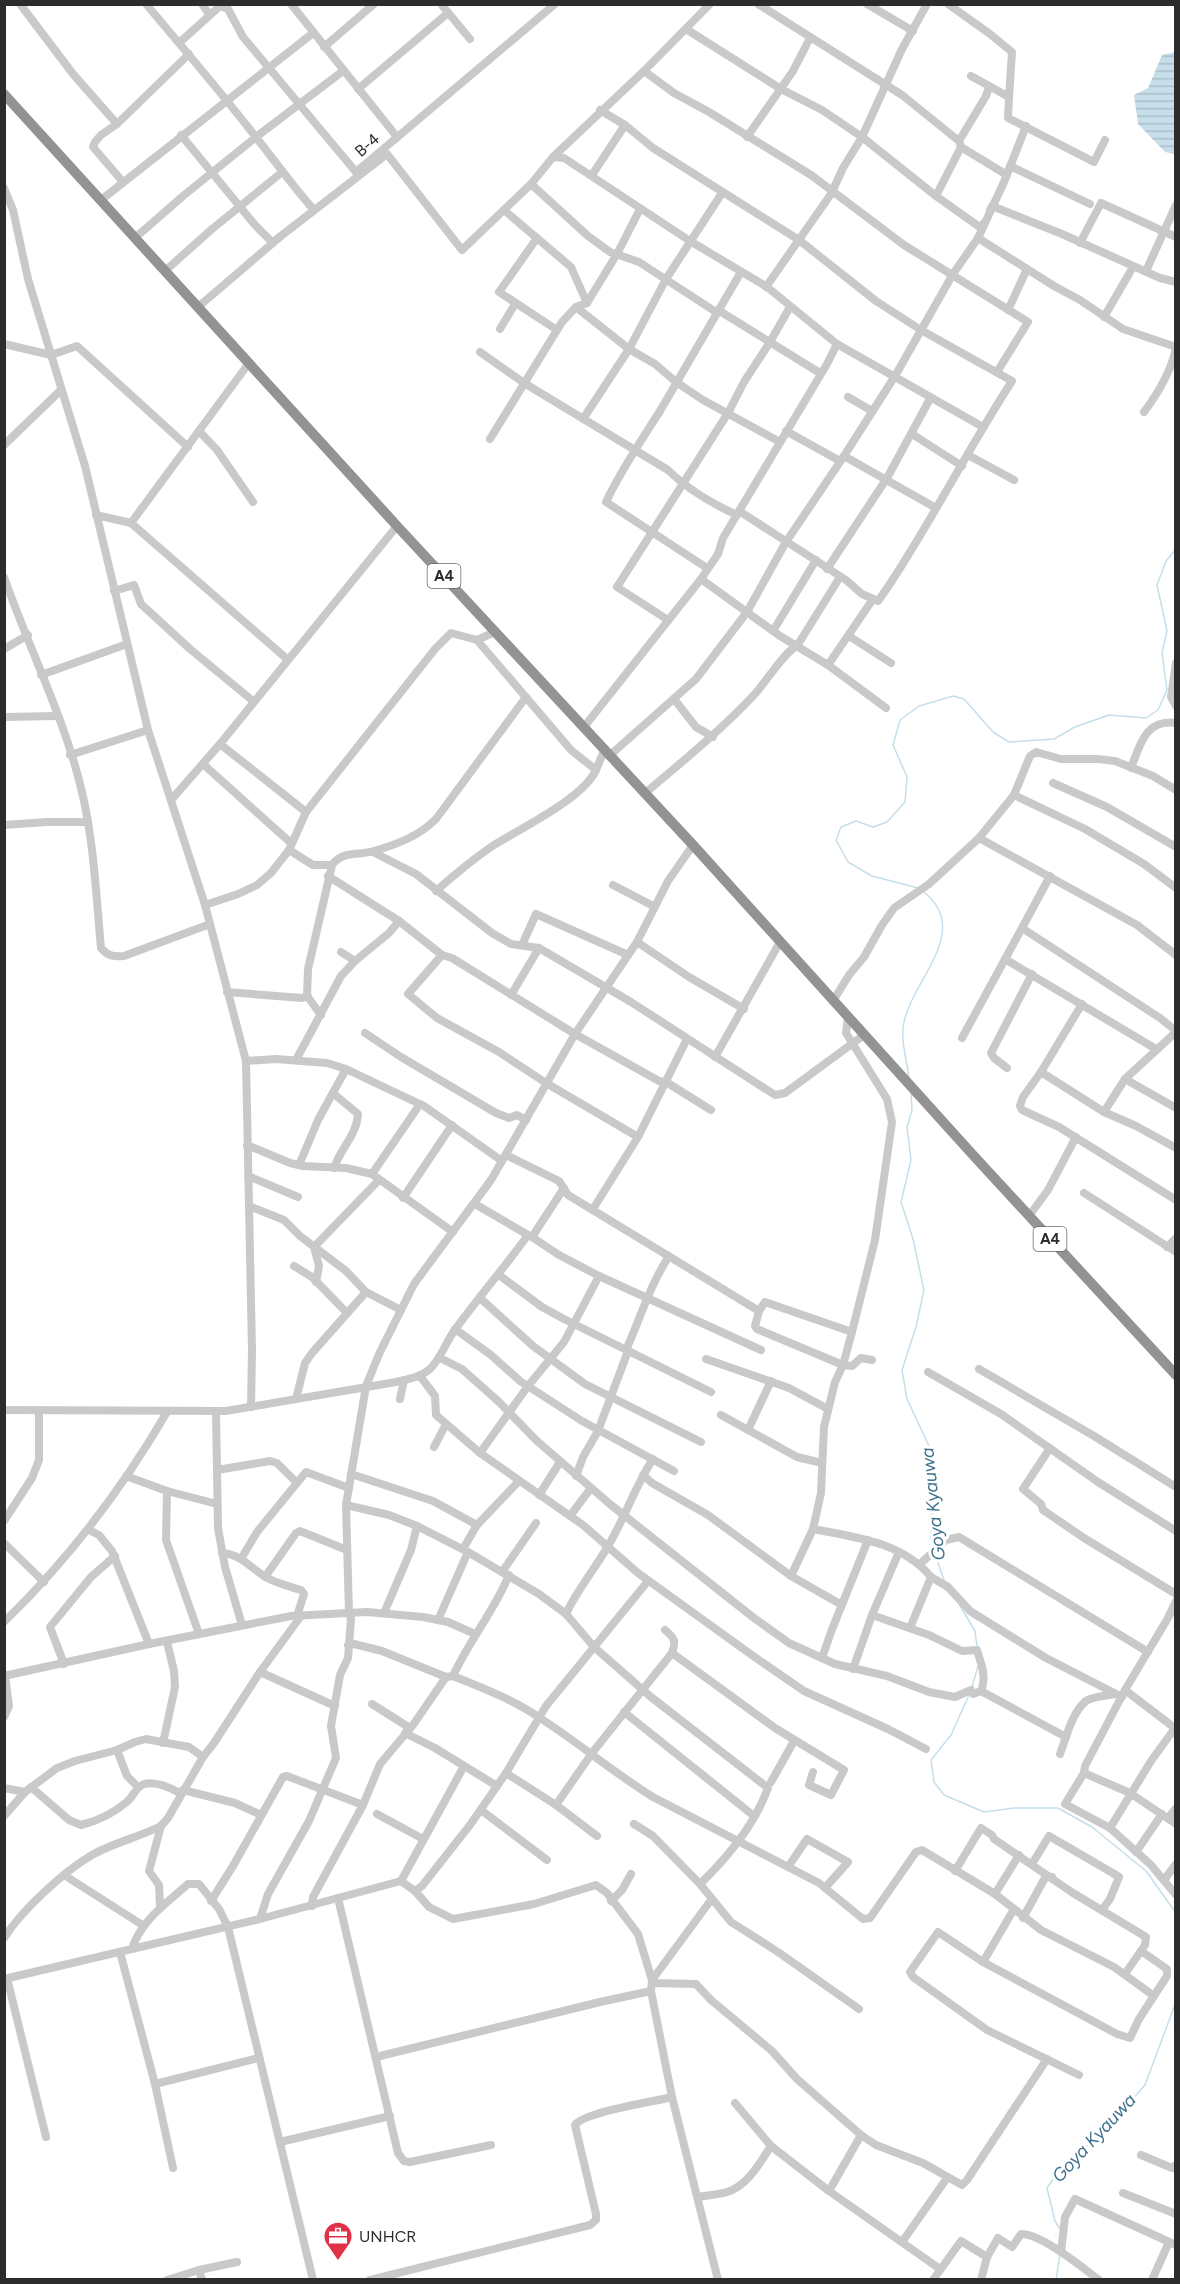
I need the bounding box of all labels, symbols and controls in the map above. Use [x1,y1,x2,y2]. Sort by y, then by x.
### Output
street label: B-4 [351,129,383,161]
road number: A4 [428,564,460,588]
road number: A4 [1034,1227,1066,1251]
water label: Goya Kyauwa [916,1446,950,1562]
water label: Goya Kyauwa [1047,2089,1141,2187]
office icon: UNHCR [322,2220,354,2262]
place label: UNHCR [359,2227,416,2246]

